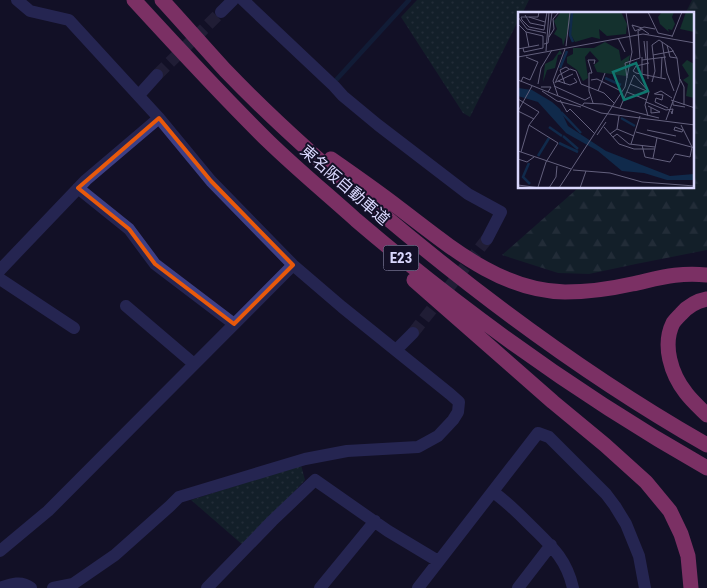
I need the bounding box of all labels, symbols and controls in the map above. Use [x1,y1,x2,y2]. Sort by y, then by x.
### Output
inset map [518,12,694,189]
street label: 東名阪自動車道 [296,141,394,229]
road number: E23 [384,246,418,270]

